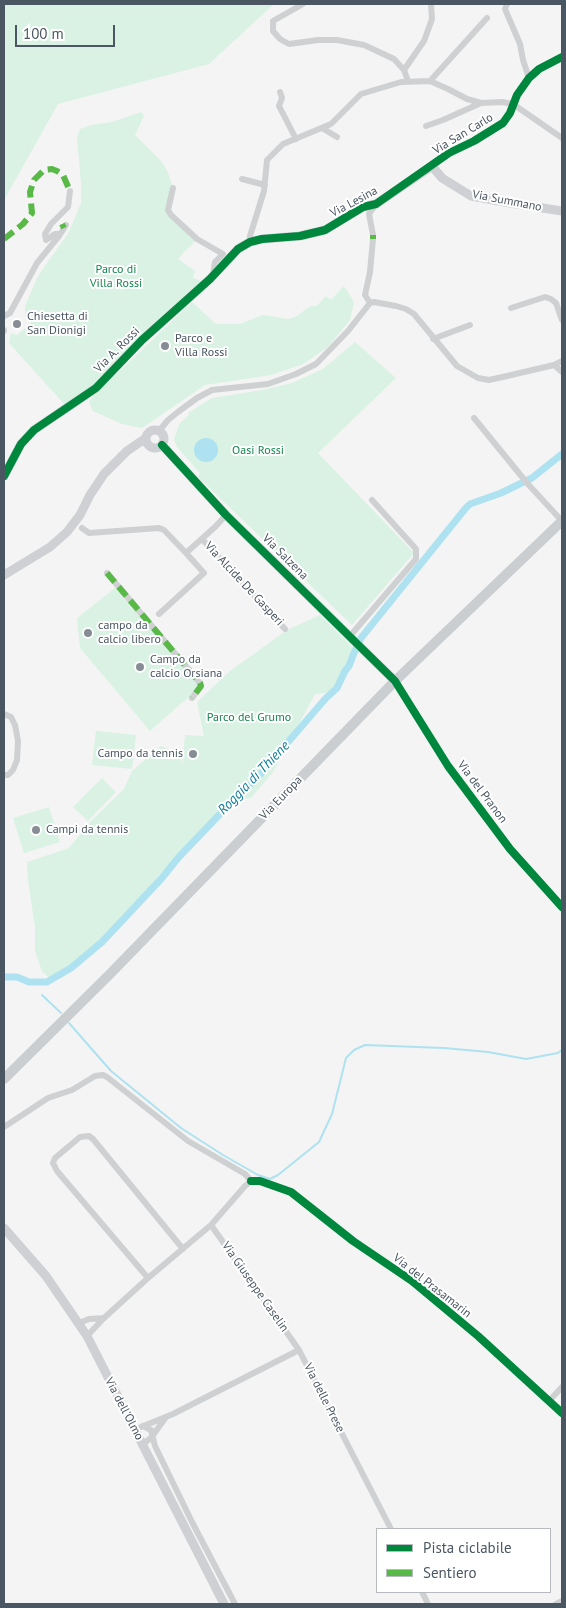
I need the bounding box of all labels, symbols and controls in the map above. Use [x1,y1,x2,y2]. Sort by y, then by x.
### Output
scale bar [18,15,118,47]
text: 100 m [23,24,64,43]
street label: Via San Carlo [430,110,496,158]
street label: Via Lesina [328,184,380,220]
street label: Via Summano [471,187,543,215]
park label: Parco di Villa Rossi [90,263,142,291]
place label: Chiesetta di San Dionigi [27,310,88,338]
marker: Chiesetta di San Dionigi [11,318,23,330]
street label: Via A. Rossi [91,324,143,376]
place label: Parco e Villa Rossi [175,332,228,360]
marker: Parco e Villa Rossi [159,340,171,352]
park label: Oasi Rossi [232,444,284,458]
street label: Via Salzena [259,531,311,583]
street label: Via Alcide De Gasperi [201,539,287,629]
place label: campo da calcio libero [98,619,161,647]
marker: campo da calcio libero [82,627,94,639]
place label: Campo da calcio Orsiana [150,653,222,681]
marker: Campo da calcio Orsiana [134,661,146,673]
park label: Parco del Grumo [207,711,291,725]
water label: Roggia di Thiene [215,738,293,818]
place label: Campo da tennis [97,747,183,761]
marker: Campo da tennis [187,748,199,760]
street label: Via del Pranon [454,758,510,826]
street label: Via Europa [257,773,305,823]
place label: Campi da tennis [46,823,128,837]
marker: Campi da tennis [30,824,42,836]
street label: Via Giuseppe Caselin [219,1239,291,1335]
street label: Via del Prasamarin [390,1251,474,1321]
street label: Via delle Prese [300,1361,348,1435]
street label: Via dell'Olmo [101,1375,147,1443]
legend [376,1528,551,1593]
text: Pista ciclabile [423,1538,512,1557]
text: Sentiero [423,1563,477,1582]

